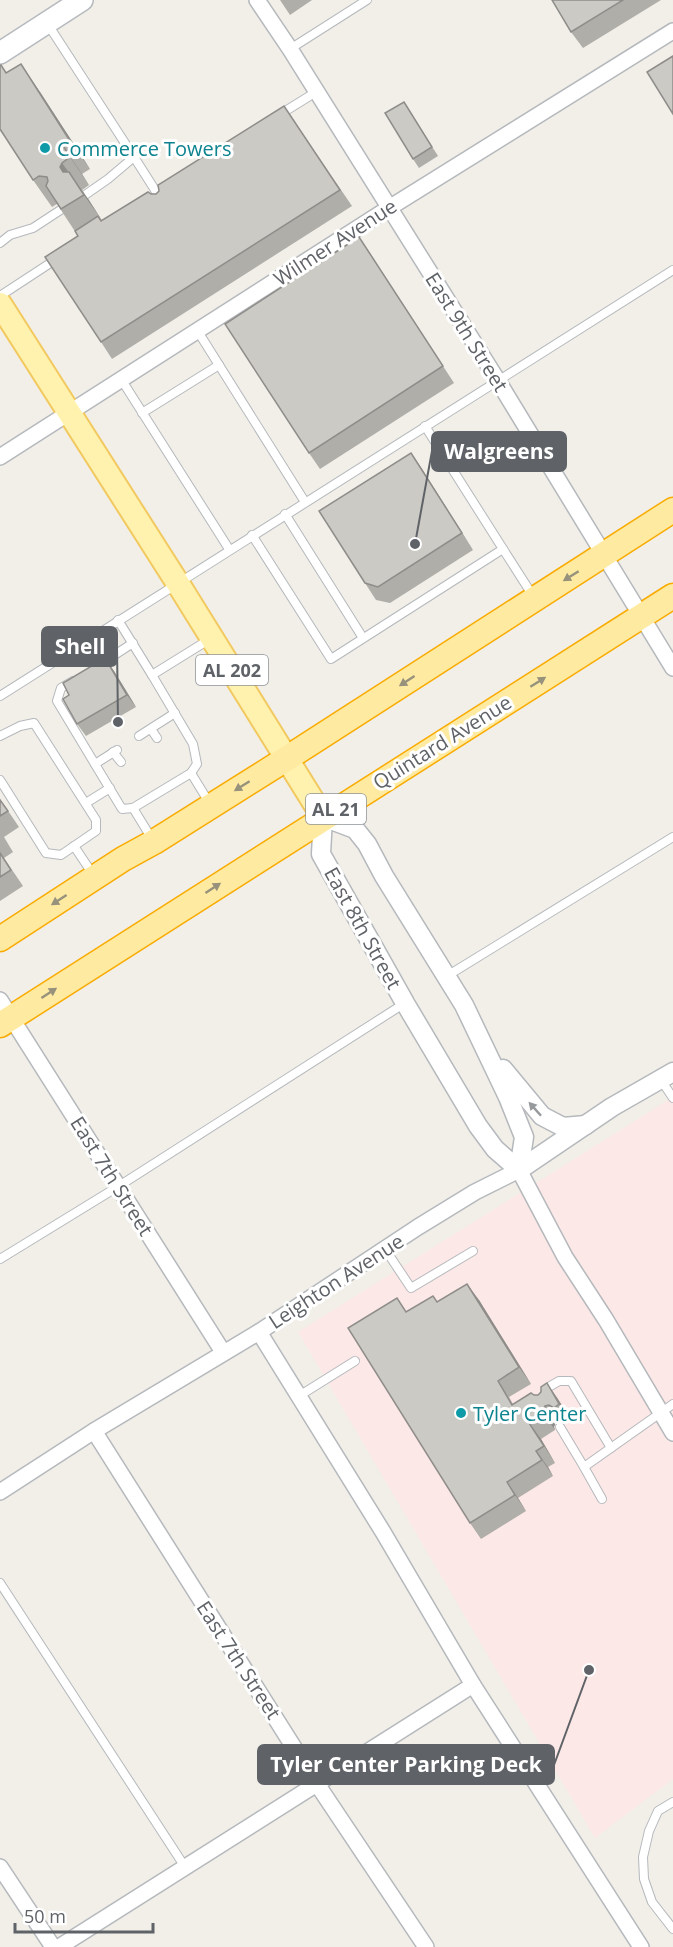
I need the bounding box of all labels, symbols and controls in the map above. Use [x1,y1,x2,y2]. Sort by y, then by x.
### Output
place label: Commerce Towers [57,135,232,162]
marker: Commerce Towers [38,141,52,155]
street label: Wilmer Avenue [268,192,402,292]
street label: East 9th Street [420,267,514,397]
callout: Walgreens [432,432,566,471]
text: Walgreens [444,437,554,465]
one-way arrow [563,570,579,581]
callout: Shell [42,627,117,666]
text: Shell [55,632,105,660]
road number: AL 202 [196,655,268,685]
one-way arrow [399,675,415,687]
one-way arrow [529,677,546,688]
street label: Quintard Avenue [368,689,516,795]
one-way arrow [234,780,250,791]
road number: AL 21 [306,794,366,824]
street label: East 8th Street [318,862,408,994]
one-way arrow [205,882,221,893]
one-way arrow [51,895,67,906]
one-way arrow [41,988,57,999]
one-way arrow [528,1101,542,1116]
street label: East 7th Street [65,1111,159,1241]
street label: Leighton Avenue [263,1227,409,1335]
place label: Tyler Center [473,1400,586,1427]
marker: Tyler Center [454,1406,468,1420]
street label: East 7th Street [191,1596,287,1724]
callout: Tyler Center Parking Deck [258,1745,554,1784]
text: Tyler Center Parking Deck [270,1750,543,1778]
scale bar [15,1896,153,1934]
text: 50 m [24,1904,66,1928]

